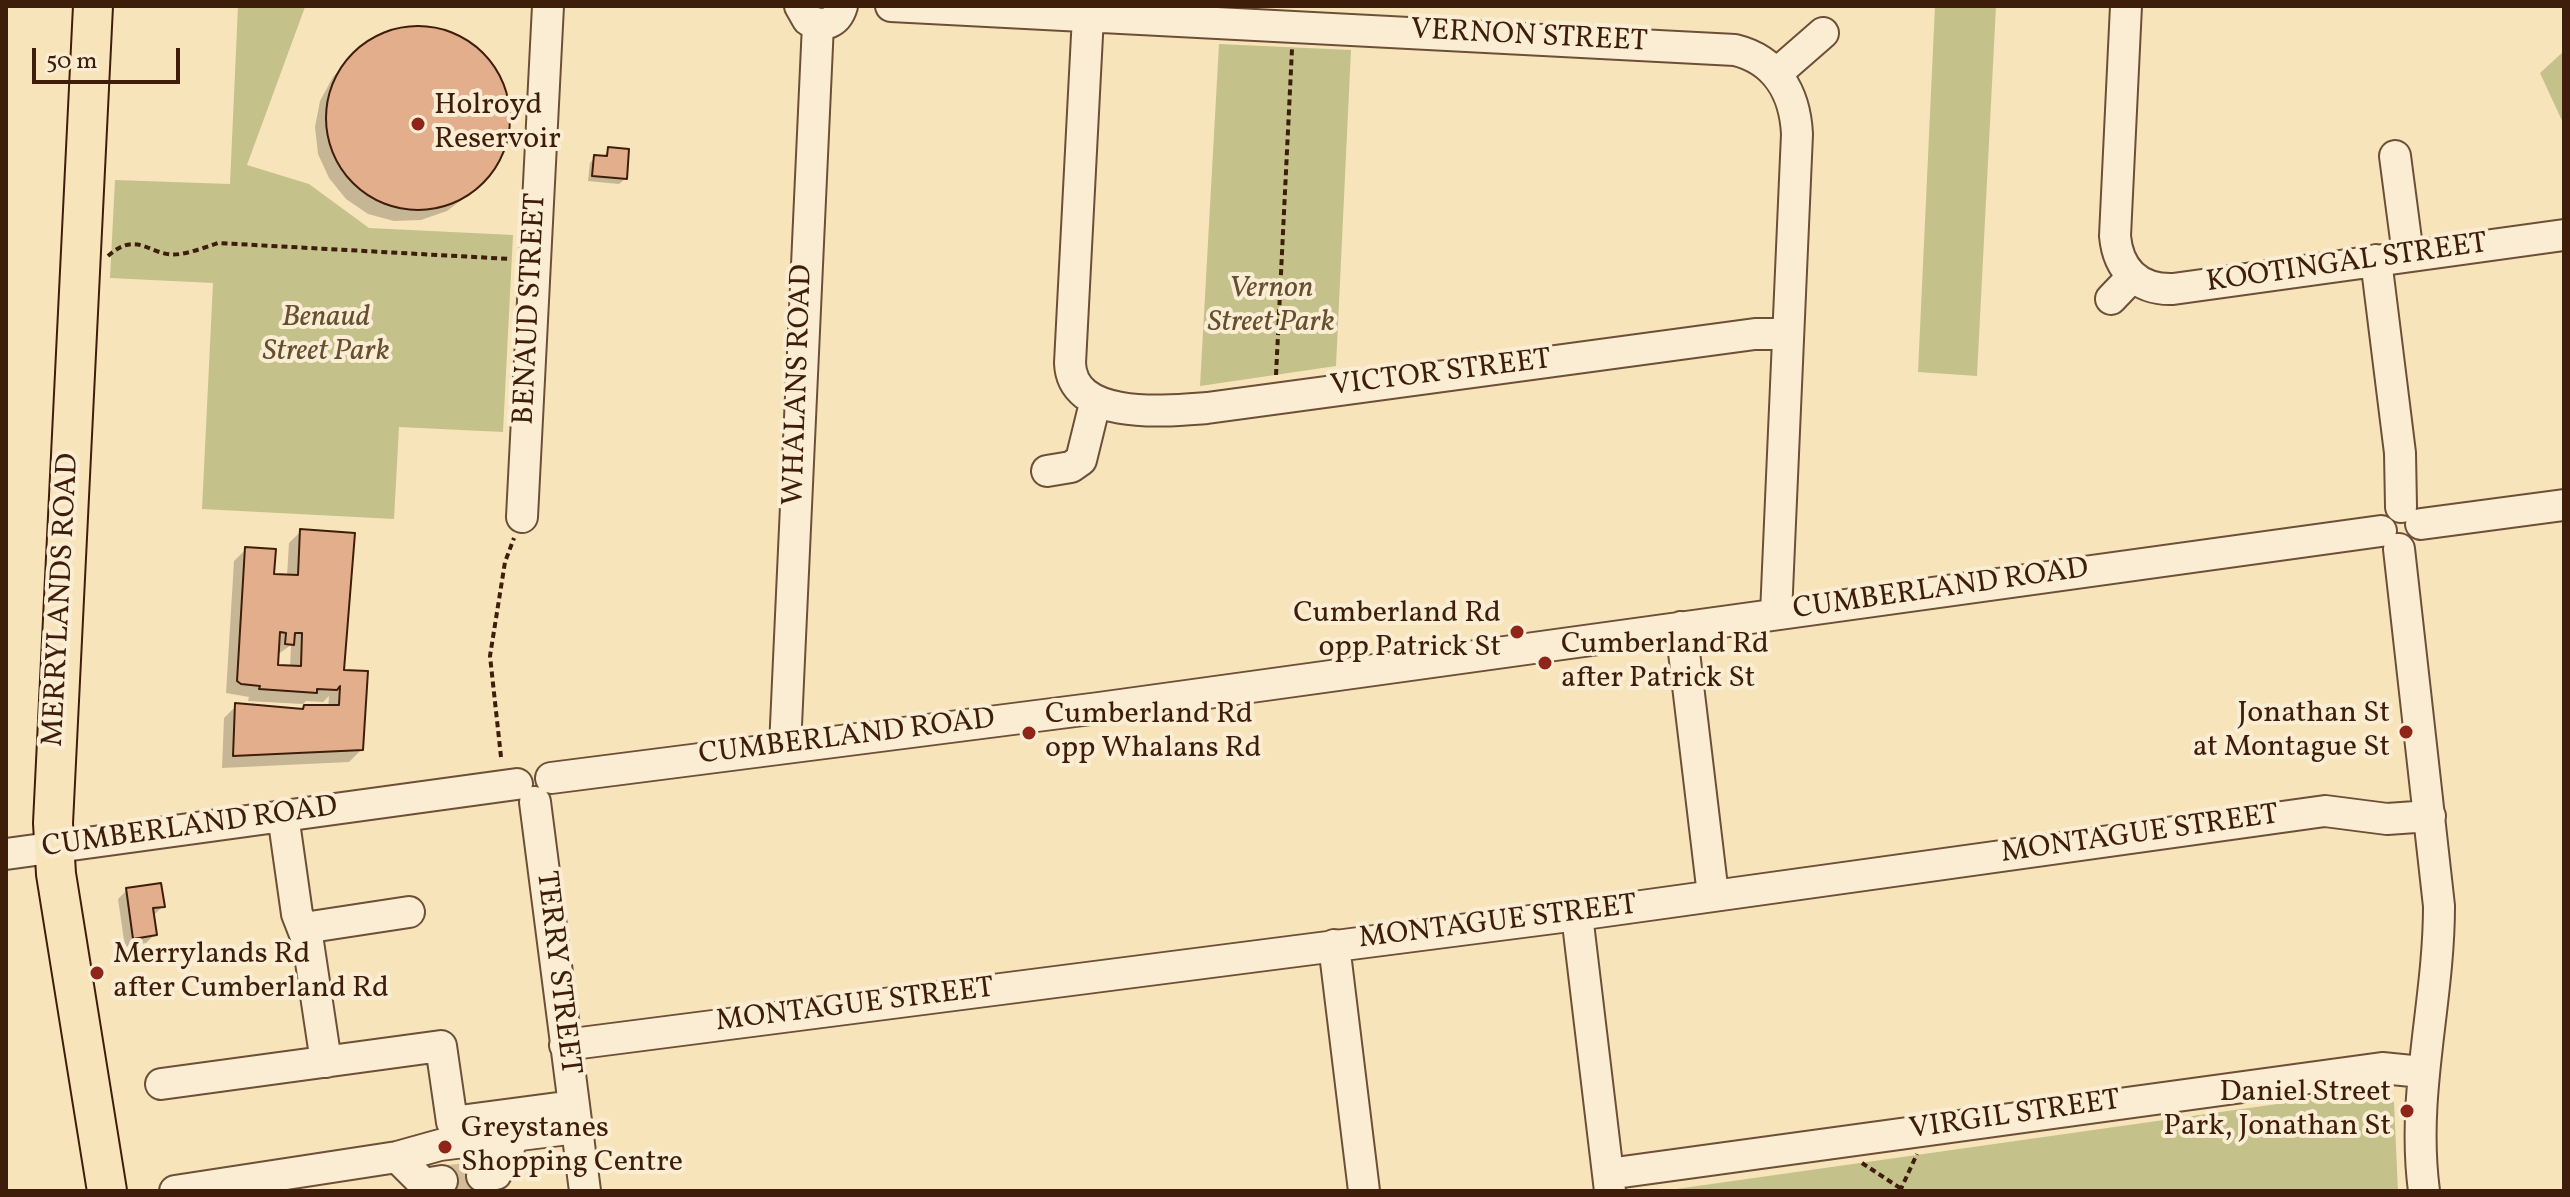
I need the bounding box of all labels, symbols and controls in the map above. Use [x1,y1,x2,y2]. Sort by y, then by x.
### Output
street label: VERNON STREET [1410,14,1648,62]
scale bar [36,32,184,82]
text: 50 m [46,45,98,79]
place label: Holroyd Reservoir [434,89,561,160]
marker: Holroyd Reservoir [409,115,427,133]
street label: BENAUD STREET [508,192,556,426]
street label: KOOTINGAL STREET [2204,227,2490,303]
street label: WHALANS ROAD [778,264,822,506]
park label: Vernon Street Park [1207,272,1335,342]
park label: Benaud Street Park [262,301,390,372]
street label: VICTOR STREET [1329,344,1553,406]
street label: MERRYLANDS ROAD [37,452,89,748]
street label: CUMBERLAND ROAD [1791,552,2091,630]
place label: Cumberland Rd opp Patrick St [1293,597,1501,668]
marker: Cumberland Rd opp Patrick St [1508,623,1526,641]
place label: Cumberland Rd after Patrick St [1561,628,1769,698]
marker: Cumberland Rd after Patrick St [1536,654,1554,672]
place label: Jonathan St at Montague St [2193,697,2390,768]
place label: Cumberland Rd opp Whalans Rd [1045,698,1261,768]
street label: CUMBERLAND ROAD [697,703,997,775]
marker: Jonathan St at Montague St [2397,723,2415,741]
marker: Cumberland Rd opp Whalans Rd [1020,724,1038,742]
street label: CUMBERLAND ROAD [40,790,340,868]
street label: MONTAGUE STREET [1999,799,2281,873]
street label: TERRY STREET [526,869,586,1077]
street label: MONTAGUE STREET [1357,889,1639,959]
place label: Merrylands Rd after Cumberland Rd [113,938,389,1008]
marker: Merrylands Rd after Cumberland Rd [88,964,106,982]
street label: MONTAGUE STREET [714,972,996,1042]
place label: Daniel Street Park, Jonathan St [2163,1076,2391,1146]
street label: VIRGIL STREET [1907,1084,2123,1150]
marker: Daniel Street Park, Jonathan St [2398,1102,2416,1120]
place label: Greystanes Shopping Centre [461,1112,683,1182]
marker: Greystanes Shopping Centre [436,1138,454,1156]

